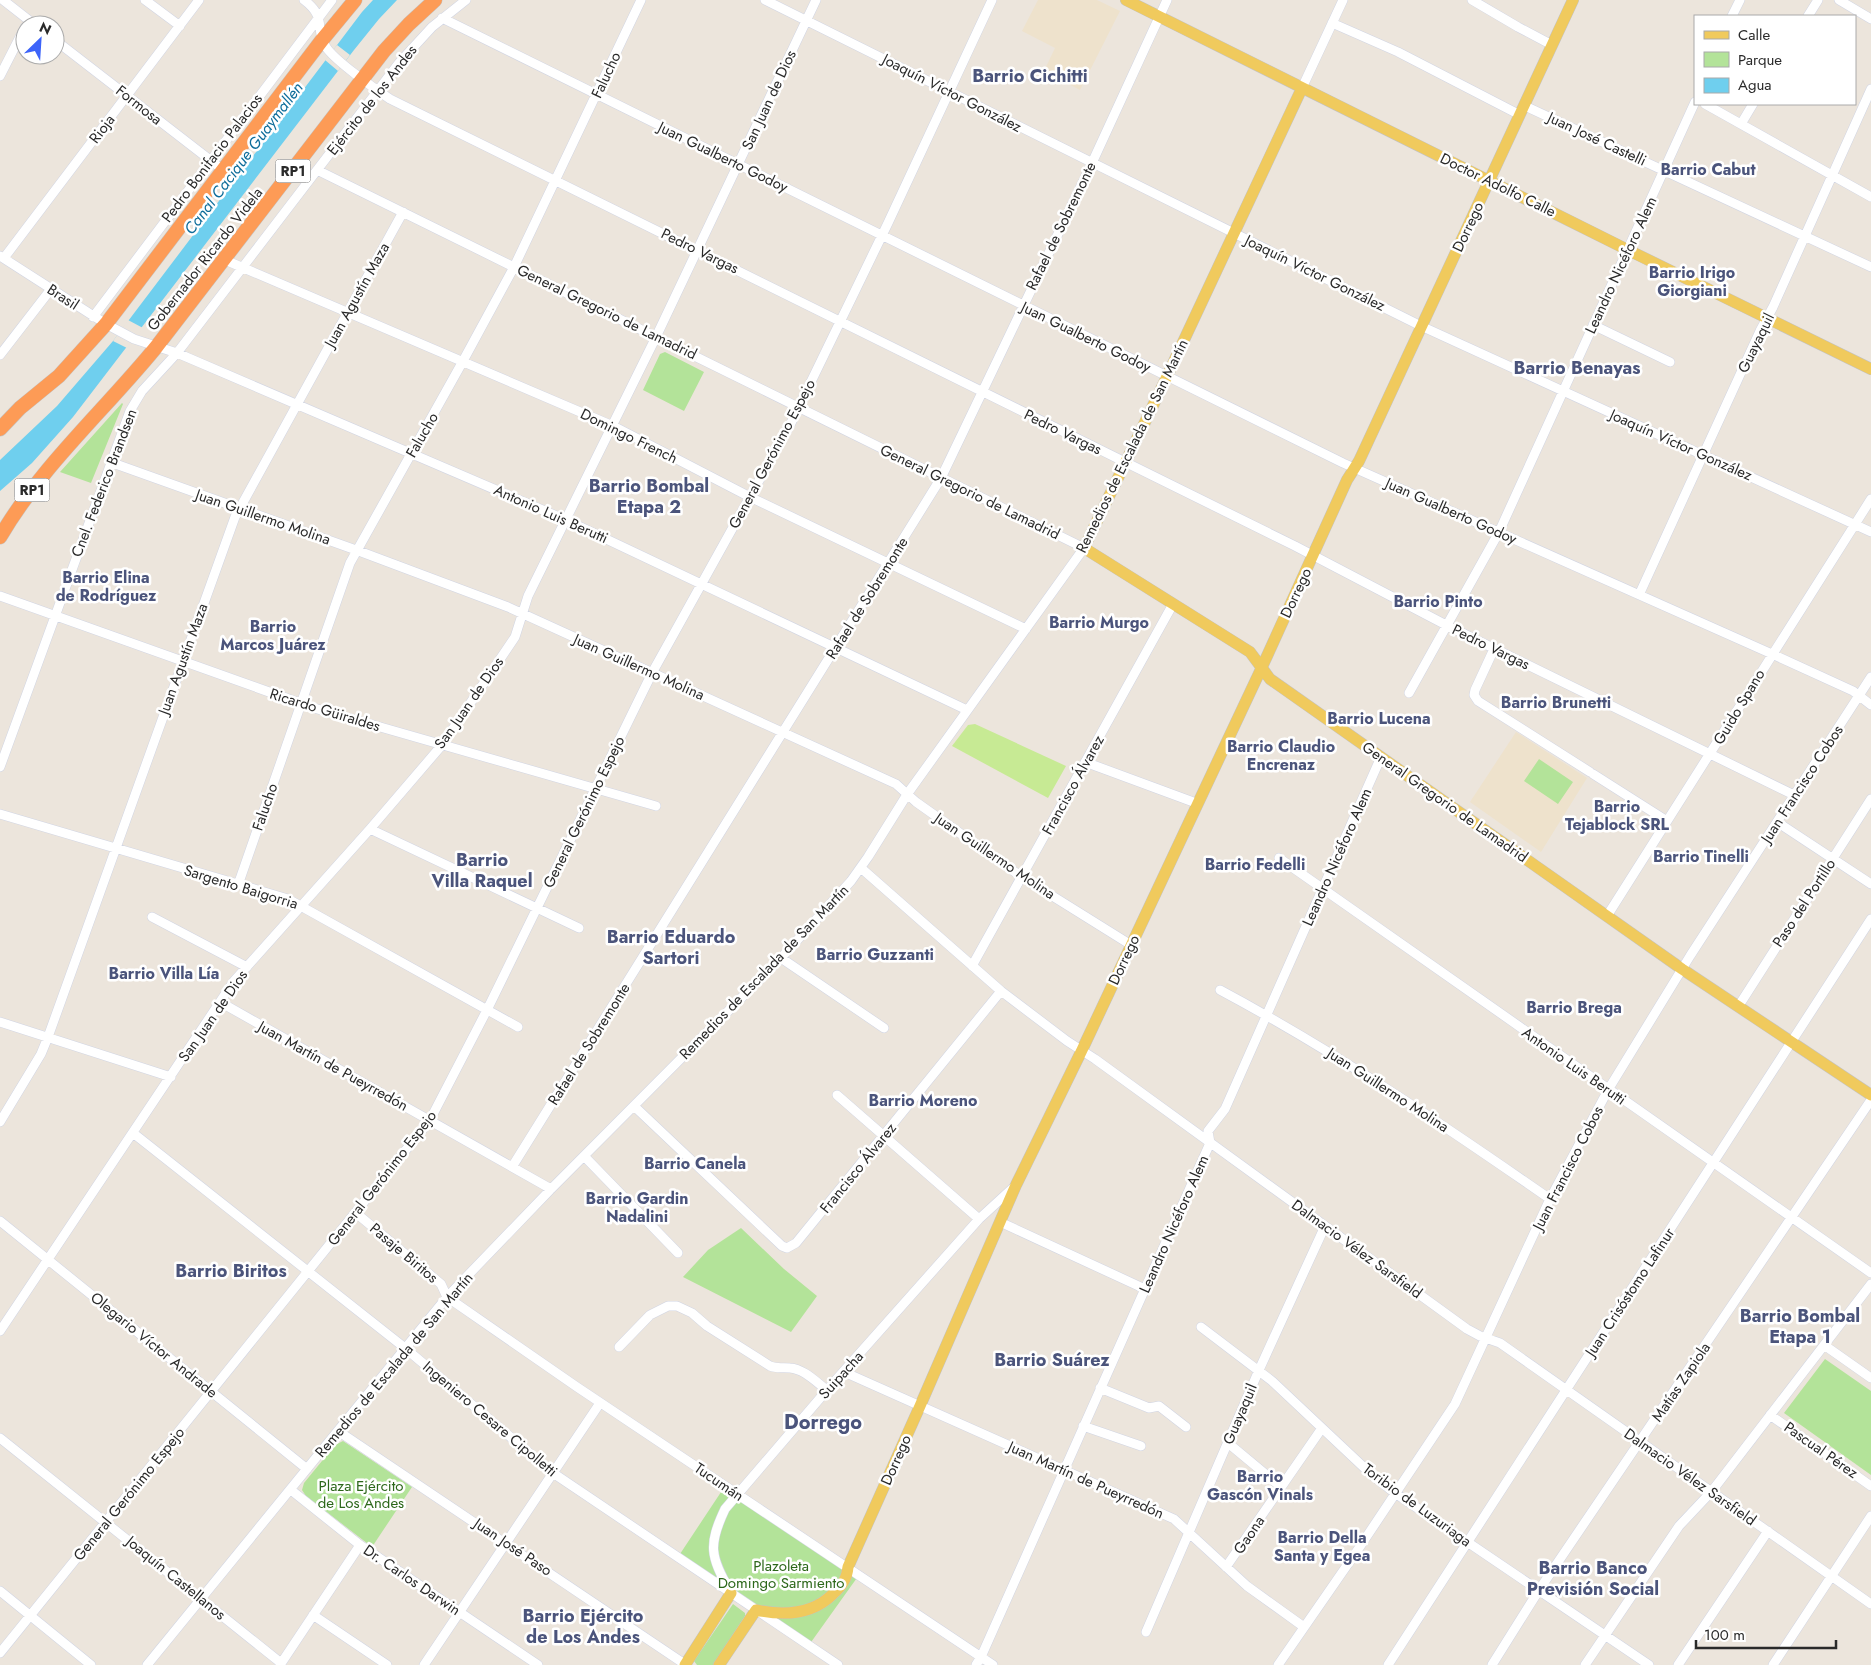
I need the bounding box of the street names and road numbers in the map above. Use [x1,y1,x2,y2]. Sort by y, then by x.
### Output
street label: Ejército de los Andes [322,40,422,160]
street label: San Juan de Dios [736,46,802,154]
street label: Joaquín Víctor González [877,47,1026,138]
street label: Falucho [586,48,626,102]
street label: Formosa [111,80,167,130]
street label: Pedro Bonifacio Palacios [156,89,268,227]
street label: Juan José Castelli [1542,106,1650,172]
street label: Rioja [84,110,120,148]
street label: Juan Gualberto Godoy [653,115,792,198]
street label: Doctor Adolfo Calle [1436,147,1560,223]
street label: Rafael de Sobremonte [1020,158,1102,294]
road number: RP1 [276,160,310,182]
street label: Gobernador Ricardo Videla [142,183,268,335]
street label: Leandro Nicéforo Alem [1580,193,1662,337]
street label: Dorrego [1447,198,1489,256]
street label: Pedro Vargas [657,223,743,279]
street label: Joaquín Víctor González [1239,229,1389,317]
street label: Juan Agustín Maza [318,239,395,353]
street label: General Gregorio de Lamadrid [513,259,701,365]
street label: Brasil [43,278,83,316]
street label: Juan Gualberto Godoy [1016,295,1155,378]
street label: Guayaquil [1732,309,1780,377]
street label: Remedios de Escalada de San Martín [1070,335,1194,557]
street label: General Gerónimo Espejo [723,375,821,533]
street label: Domingo French [577,403,681,469]
street label: Joaquín Víctor González [1604,403,1756,486]
street label: Pedro Vargas [1020,404,1106,460]
street label: Cnel. Federico Brandsen [66,406,142,560]
street label: Falucho [400,408,444,462]
street label: General Gregorio de Lamadrid [876,439,1064,545]
street label: Juan Gualberto Godoy [1380,471,1521,550]
road number: RP1 [15,478,50,502]
street label: Antonio Luis Berutti [490,479,612,549]
street label: Juan Guillermo Molina [191,483,333,550]
street label: Rafael de Sobremonte [821,532,914,663]
street label: Dorrego [1275,564,1317,622]
street label: Juan Agustín Maza [152,600,213,720]
street label: Pedro Vargas [1448,619,1534,675]
street label: Juan Guillermo Molina [568,627,708,706]
street label: San Juan de Dios [429,652,509,754]
street label: Guido Spano [1708,665,1770,749]
street label: Ricardo Güiraldes [267,683,383,737]
street label: Juan Francisco Cobos [1754,721,1848,849]
street label: Francisco Álvarez [1036,731,1110,839]
street label: General Gerónimo Espejo [538,732,630,892]
street label: General Gregorio de Lamadrid [1358,736,1532,868]
street label: Falucho [247,780,283,834]
street label: Leandro Nicéforo Alem [1297,784,1377,930]
street label: Juan Guillermo Molina [929,806,1060,905]
street label: Paso del Portillo [1767,854,1841,952]
street label: Sargento Baigorria [181,859,301,915]
street label: Remedios de Escalada de San Martín [674,880,854,1064]
street label: Dorrego [1103,931,1145,989]
street label: San Juan de Dios [173,965,253,1067]
street label: Rafael de Sobremonte [543,978,636,1109]
street label: Juan Martín de Pueyrredón [252,1015,412,1116]
street label: Antonio Luis Berutti [1517,1022,1631,1110]
street label: Juan Guillermo Molina [1321,1041,1453,1138]
street label: Juan Francisco Cobos [1526,1102,1609,1236]
street label: General Gerónimo Espejo [322,1106,442,1250]
street label: Francisco Álvarez [815,1118,902,1218]
street label: Leandro Nicéforo Alem [1134,1151,1214,1297]
street label: Dalmacio Vélez Sarsfield [1287,1194,1427,1304]
street label: Pasaje Biritos [365,1218,443,1288]
street label: Juan Crisóstomo Lafinur [1579,1222,1681,1363]
street label: Remedios de Escalada de San Martín [310,1268,478,1462]
street label: Olegario Víctor Andrade [86,1287,222,1403]
street label: Matías Zapiola [1646,1338,1716,1426]
street label: Suipacha [813,1346,869,1404]
street label: Ingeniero Cesare Cipolletti [418,1356,562,1482]
street label: Guayaquil [1217,1380,1263,1448]
street label: Pascual Pérez [1779,1416,1863,1484]
street label: General Gerónimo Espejo [68,1422,190,1566]
street label: Dalmacio Vélez Sarsfield [1619,1423,1761,1531]
street label: Dorrego [875,1431,917,1489]
street label: Juan Martín de Pueyrredón [1003,1435,1167,1524]
street label: Tucumán [690,1457,748,1507]
street label: Toribio de Luzuriaga [1358,1458,1476,1552]
street label: Juan José Paso [468,1511,557,1581]
street label: Gaona [1228,1511,1270,1559]
street label: Joaquín Castellanos [120,1530,231,1625]
street label: Dr. Carlos Darwin [359,1539,465,1621]

